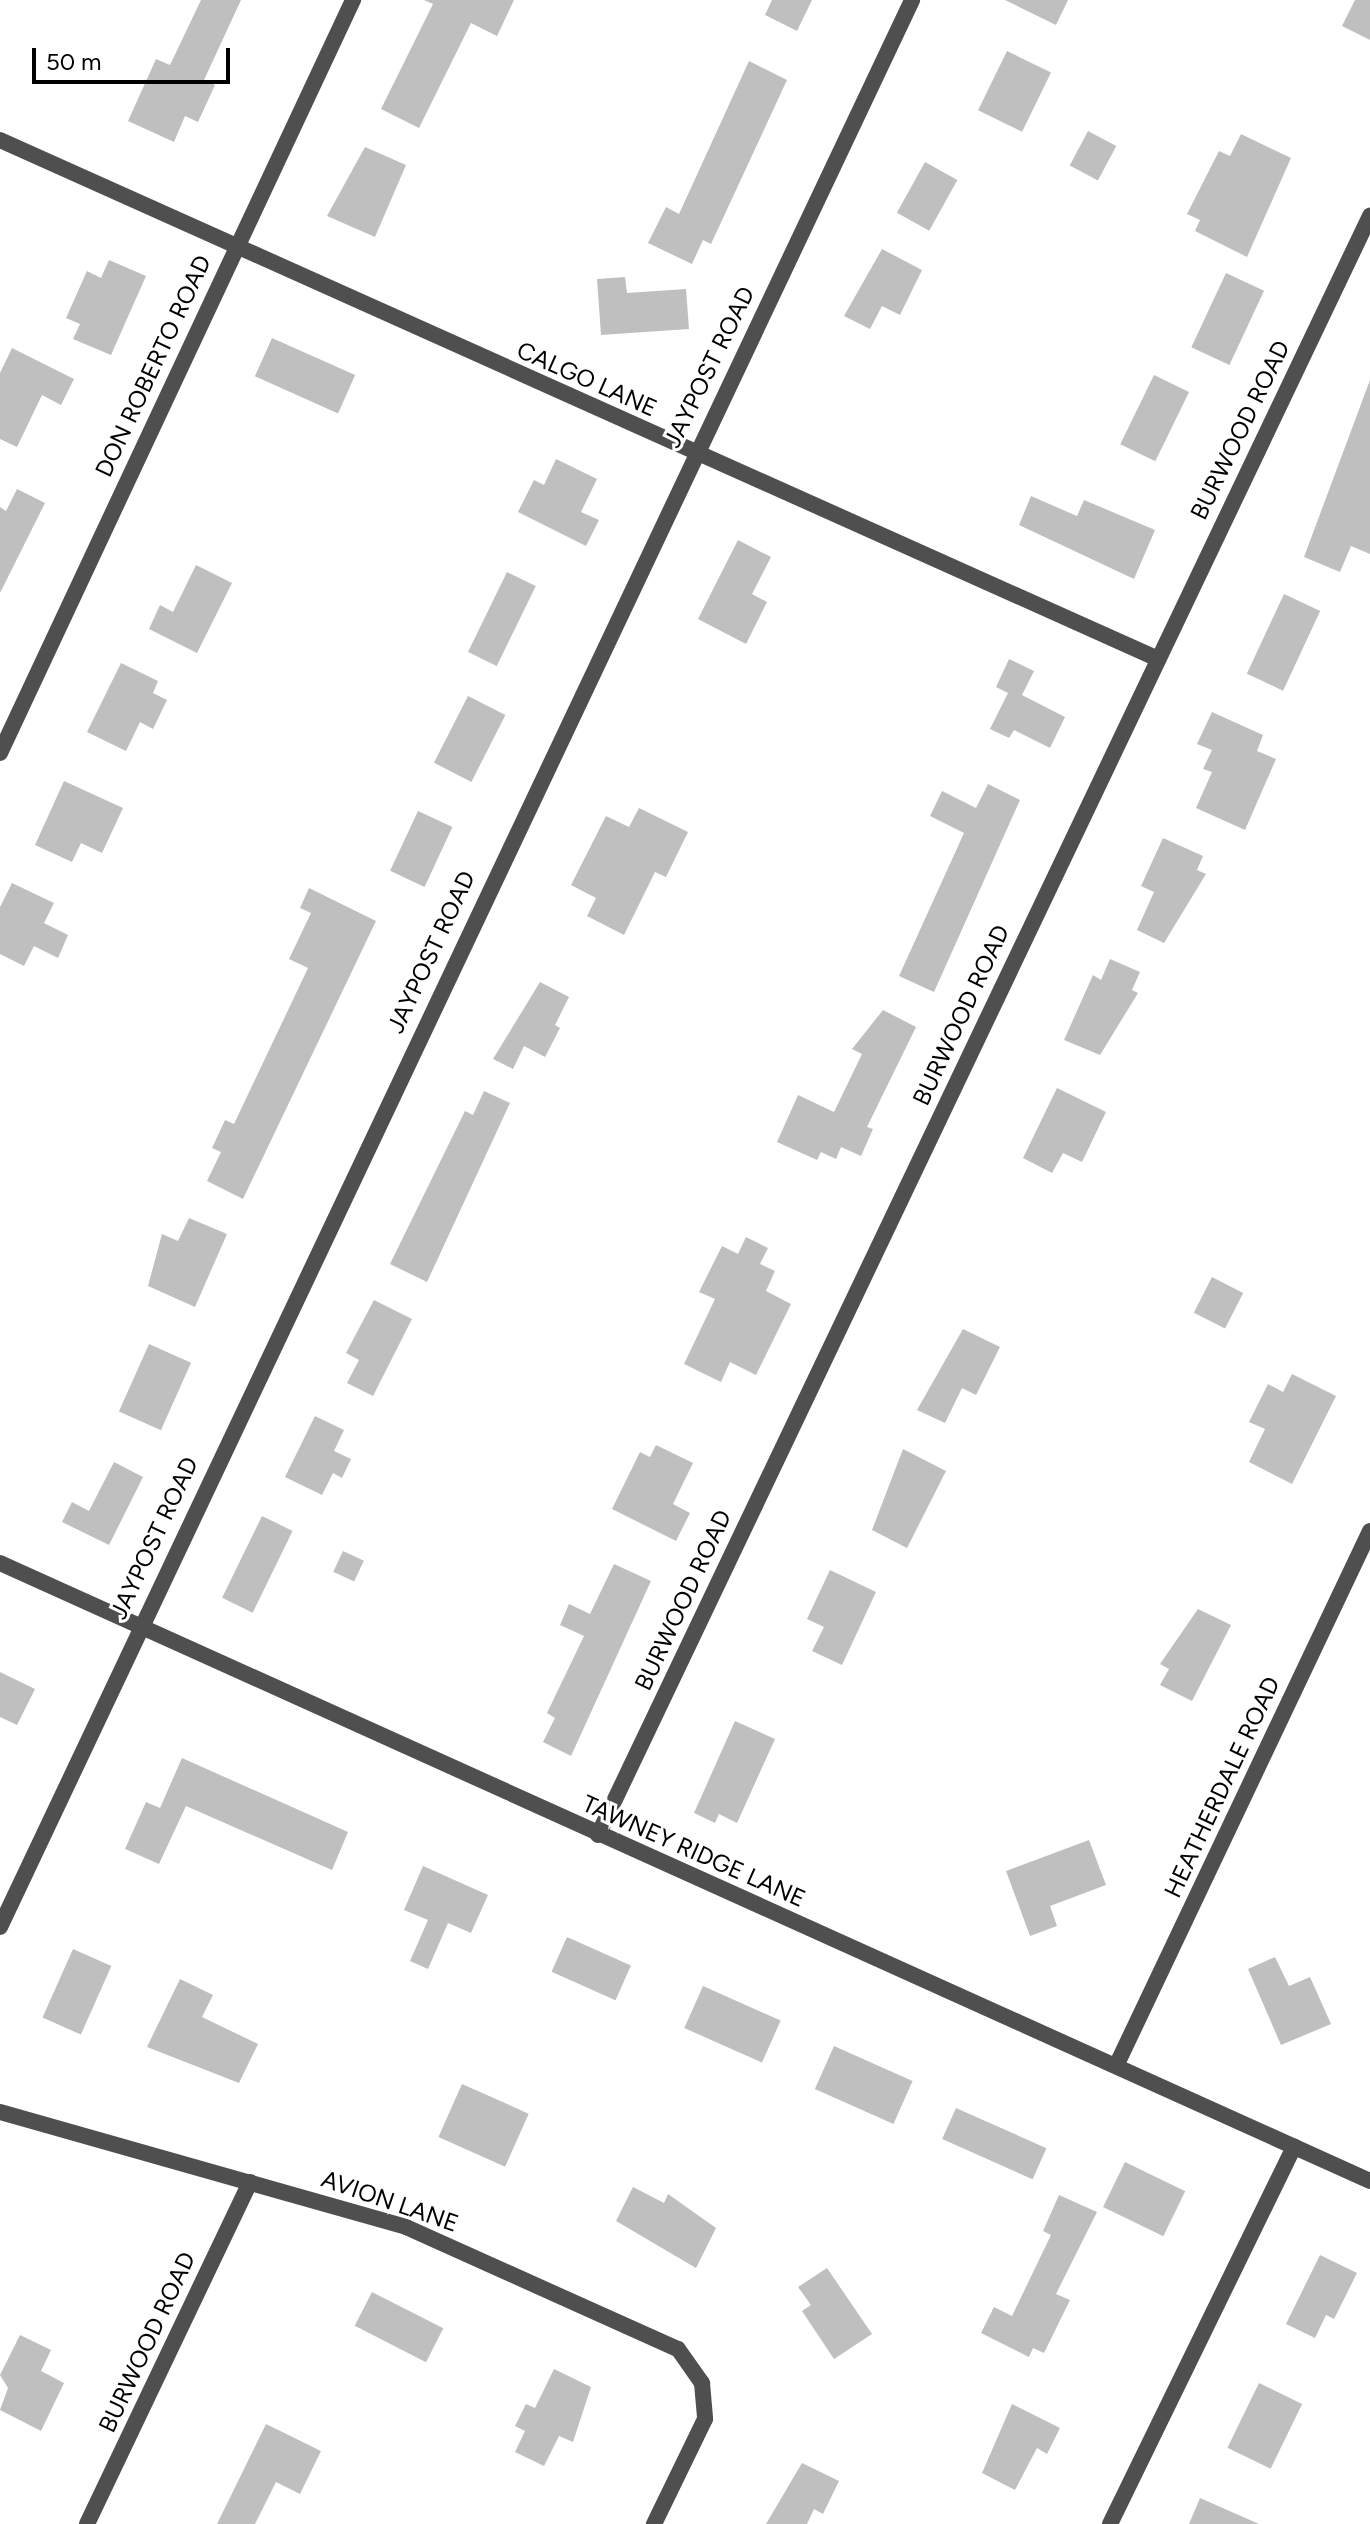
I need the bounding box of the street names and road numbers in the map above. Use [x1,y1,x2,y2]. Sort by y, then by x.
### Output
street label: DON ROBERTO ROAD [89,251,217,481]
street label: JAYPOST ROAD [658,282,760,452]
street label: CALGO LANE [512,335,662,423]
street label: BURWOOD ROAD [1184,336,1296,524]
street label: JAYPOST ROAD [381,866,481,1038]
street label: BURWOOD ROAD [907,920,1015,1110]
street label: JAYPOST ROAD [104,1452,204,1624]
street label: BURWOOD ROAD [629,1505,737,1695]
street label: HEATHERDALE ROAD [1158,1672,1286,1902]
street label: TAWNEY RIDGE LANE [578,1789,810,1913]
street label: AVION LANE [318,2164,462,2238]
street label: BURWOOD ROAD [93,2247,201,2437]

